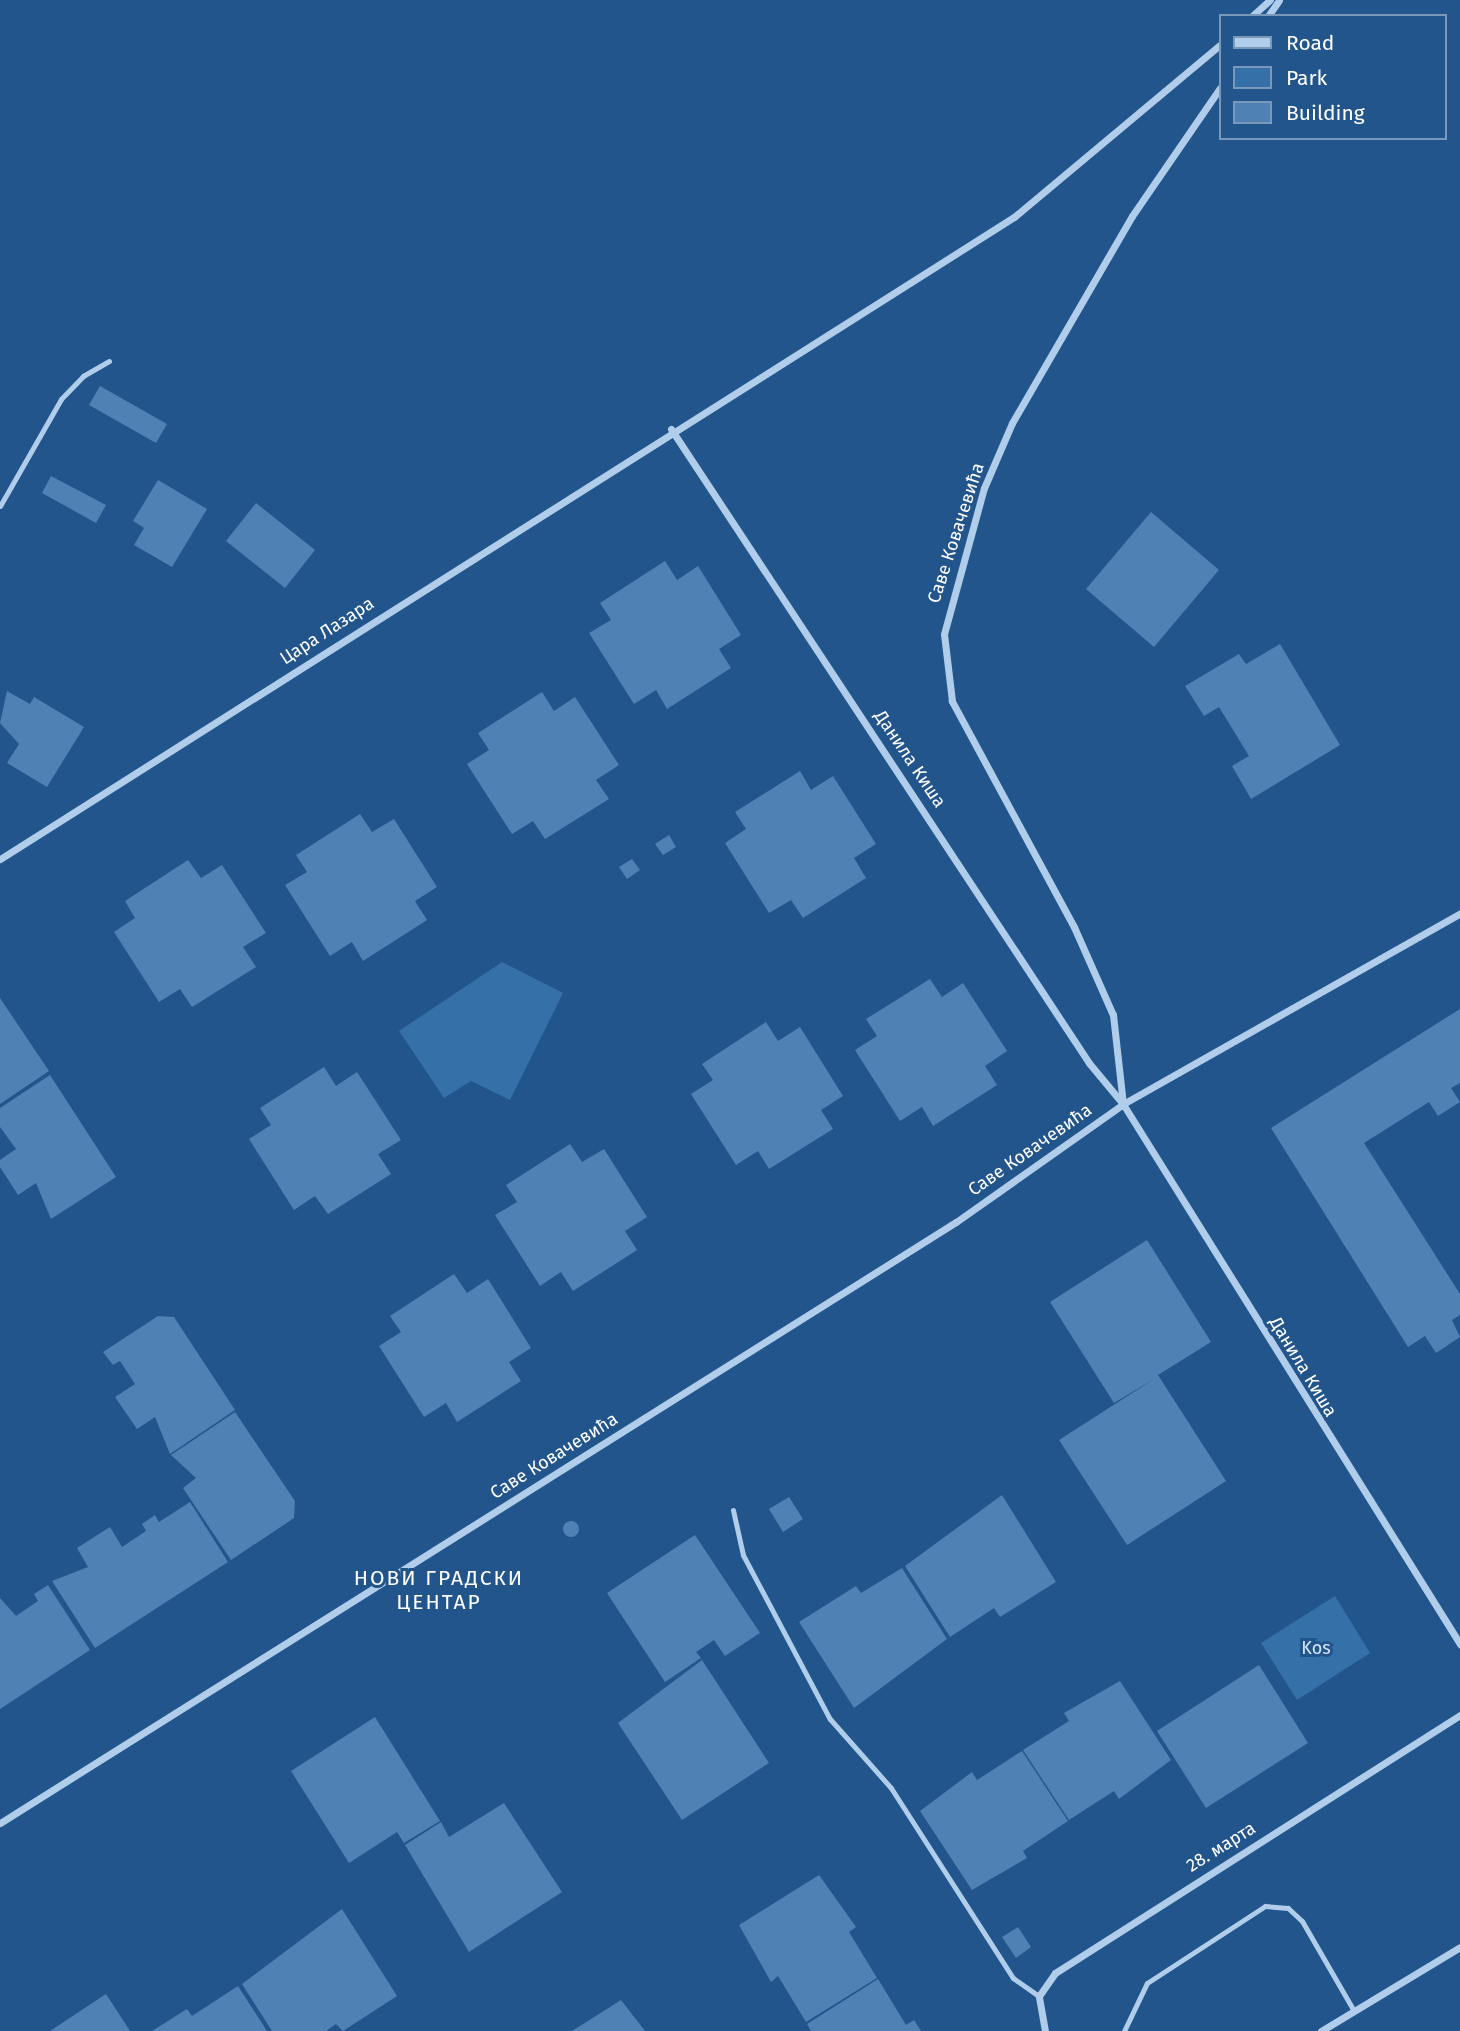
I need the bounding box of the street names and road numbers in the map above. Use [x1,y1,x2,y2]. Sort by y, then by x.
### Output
street label: Саве Ковачевића [923,460,989,606]
street label: Цара Лазара [276,593,378,669]
street label: Данила Киша [870,706,950,812]
street label: Саве Ковачевића [964,1099,1096,1201]
street label: Данила Киша [1265,1313,1341,1421]
street label: Саве Ковачевића [486,1408,622,1504]
street label: 28. марта [1183,1817,1259,1877]

